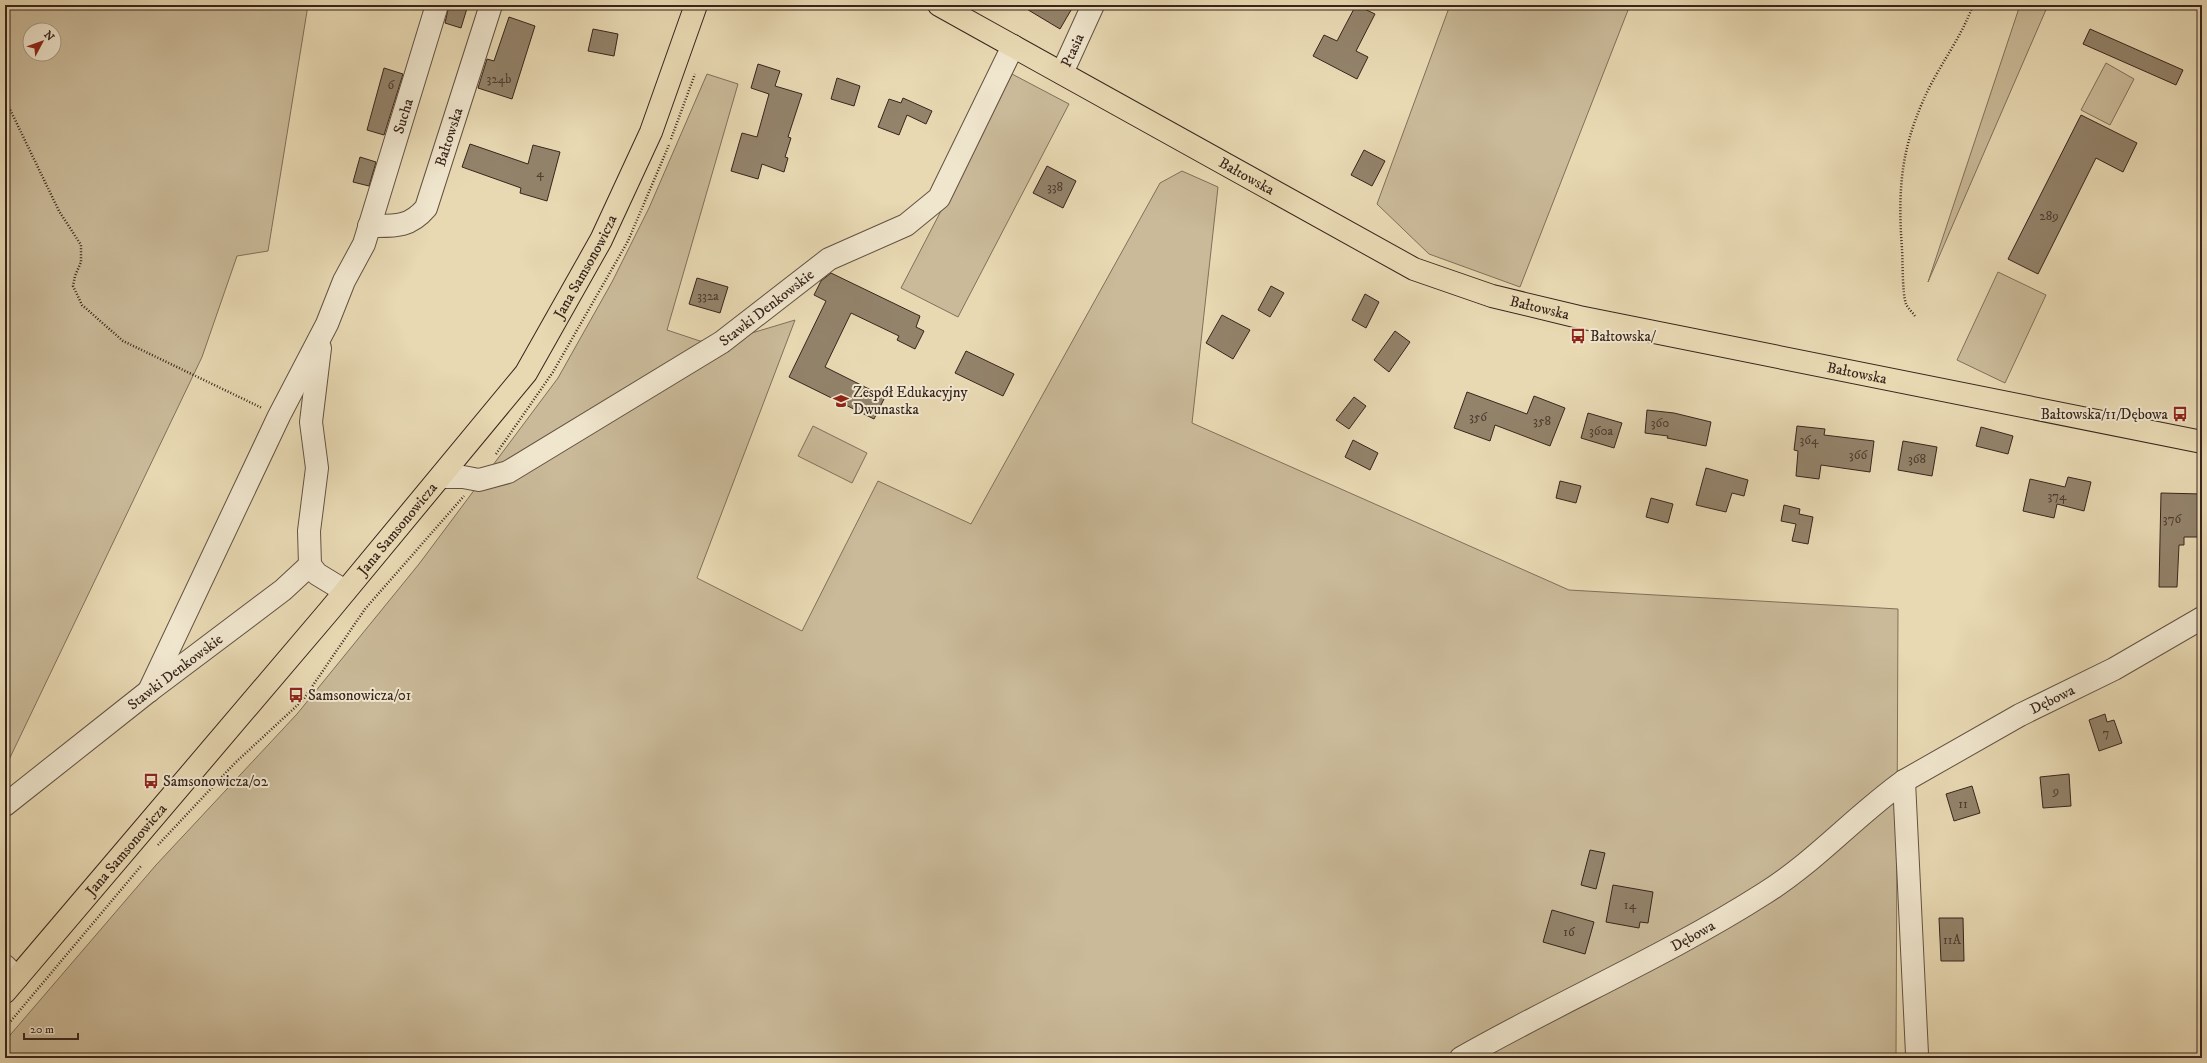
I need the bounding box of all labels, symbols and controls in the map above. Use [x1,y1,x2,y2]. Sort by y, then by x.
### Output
north arrow [22,22,62,62]
text: N [41,28,57,44]
street label: Ptasia [1056,30,1089,70]
house number: 324b [487,71,511,87]
house number: 6 [388,77,396,93]
street label: Sucha [389,96,418,136]
street label: Bałtowska [430,105,467,169]
street label: Bałtowska [1215,153,1278,199]
house number: 4 [536,165,544,181]
house number: 338 [1047,179,1063,195]
house number: 289 [2039,208,2059,224]
street label: Jana Samsonowicza [548,211,621,323]
street label: Stawki Denkowskie [715,265,818,350]
house number: 332a [697,288,719,304]
street label: Bałtowska [1508,291,1572,324]
bus stop icon: Bałtowska/ [1569,327,1587,345]
place label: Bałtowska/ [1590,327,1657,346]
street label: Bałtowska [1825,357,1889,388]
place label: Zespół Edukacyjny Dwunastka [853,383,968,419]
school or university icon: Zespół Edukacyjny Dwunastka [832,392,850,410]
place label: Bałtowska/11/Dębowa [2040,405,2169,424]
bus stop icon: Bałtowska/11/Dębowa [2171,405,2189,423]
house number: 356 [1469,409,1488,425]
house number: 358 [1533,413,1551,429]
house number: 360 [1651,415,1669,431]
house number: 360a [1589,423,1614,439]
house number: 364 [1799,432,1819,448]
house number: 366 [1849,447,1868,463]
house number: 368 [1908,451,1926,467]
street label: Jana Samsonowicza [352,478,442,581]
house number: 374 [2048,488,2067,504]
house number: 376 [2163,511,2182,527]
street label: Stawki Denkowskie [123,629,226,714]
street label: Dębowa [2027,680,2078,718]
bus stop icon: Samsonowicza/01 [287,686,305,704]
place label: Samsonowicza/01 [308,686,411,705]
house number: 7 [2103,725,2110,741]
bus stop icon: Samsonowicza/02 [142,772,160,790]
place label: Samsonowicza/02 [163,772,269,791]
house number: 9 [2052,783,2059,799]
house number: 11 [1958,796,1968,812]
street label: Jana Samsonowicza [80,799,171,901]
house number: 14 [1624,897,1637,913]
street label: Dębowa [1667,916,1719,956]
house number: 16 [1563,924,1576,940]
house number: 11A [1943,932,1962,948]
scale bar [24,1015,78,1041]
text: 20 m [30,1022,54,1037]

